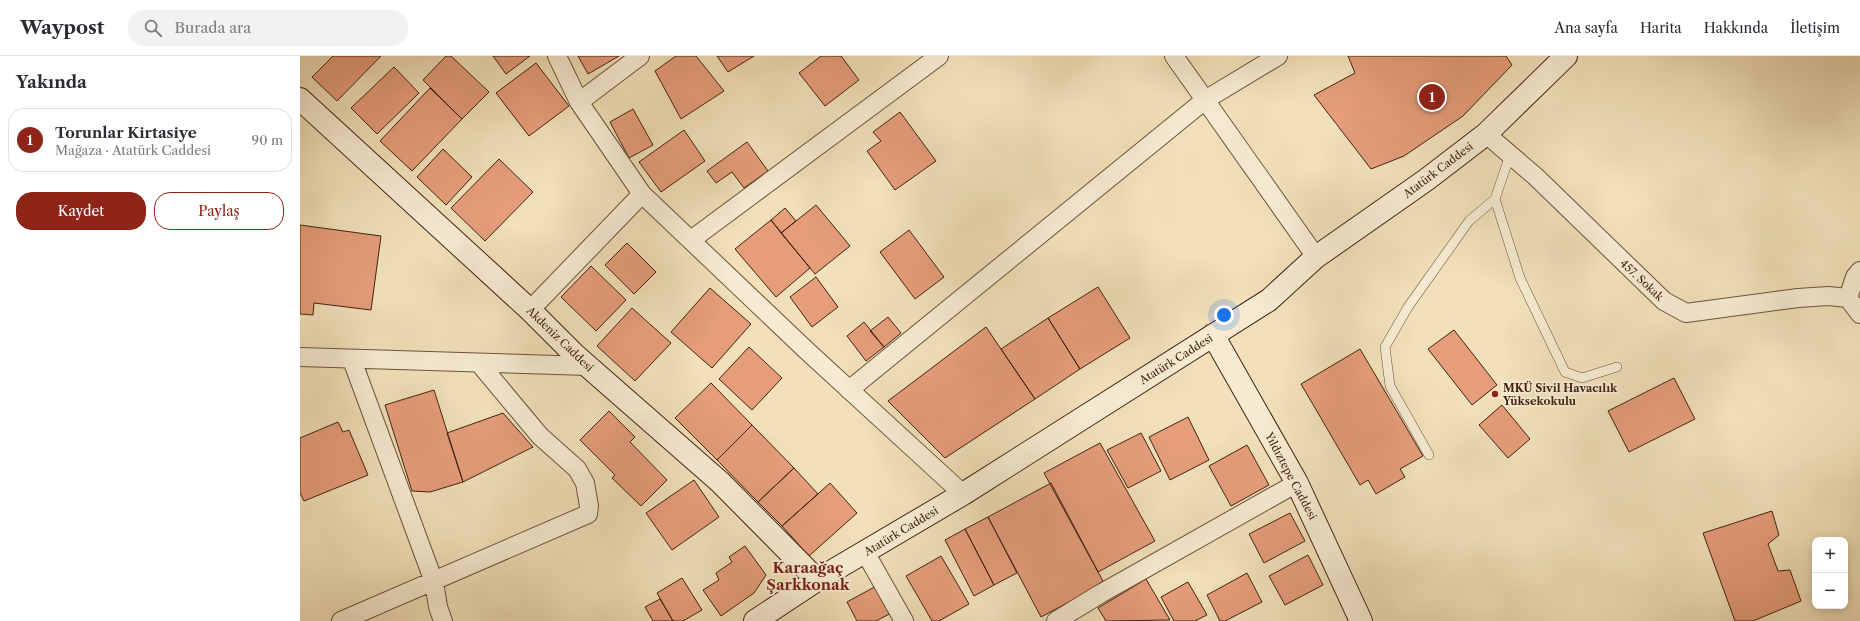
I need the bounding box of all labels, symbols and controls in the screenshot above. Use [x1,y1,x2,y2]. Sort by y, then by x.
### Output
search box [128,10,408,46]
text: Waypost [20,16,104,39]
icon: search [142,17,164,39]
text: Burada ara [174,18,251,37]
text: Ana sayfa [1555,19,1618,37]
text: Harita [1640,19,1682,37]
text: Hakkında [1704,19,1768,37]
text: İletişim [1790,19,1840,37]
text: Yakında [16,72,87,92]
pin: 1 [1419,82,1445,112]
text: Torunlar Kirtasiye [55,123,197,142]
text: 1 [27,132,33,148]
text: 90 m [252,132,283,148]
street label: Atatürk Caddesi [1399,139,1476,201]
text: Mağaza · Atatürk Caddesi [55,142,211,158]
button: Kaydet [16,192,146,230]
button: Paylaş [154,192,284,230]
street label: 457. Sokak [1617,256,1667,304]
street label: Akdeniz Caddesi [523,303,597,375]
your location [1214,305,1234,325]
street label: Atatürk Caddesi [1136,330,1216,388]
place label: MKÜ Sivil Havacılık Yüksekokulu [1502,381,1618,408]
marker: MKÜ Sivil Havacılık Yüksekokulu [1490,389,1500,399]
street label: Yıldıztepe Caddesi [1262,429,1320,523]
street label: Atatürk Caddesi [861,503,941,559]
map controls [1812,537,1848,609]
button: + [1812,537,1848,573]
district label: Karaağaç Şarkkonak [766,558,851,594]
button: − [1812,573,1848,609]

